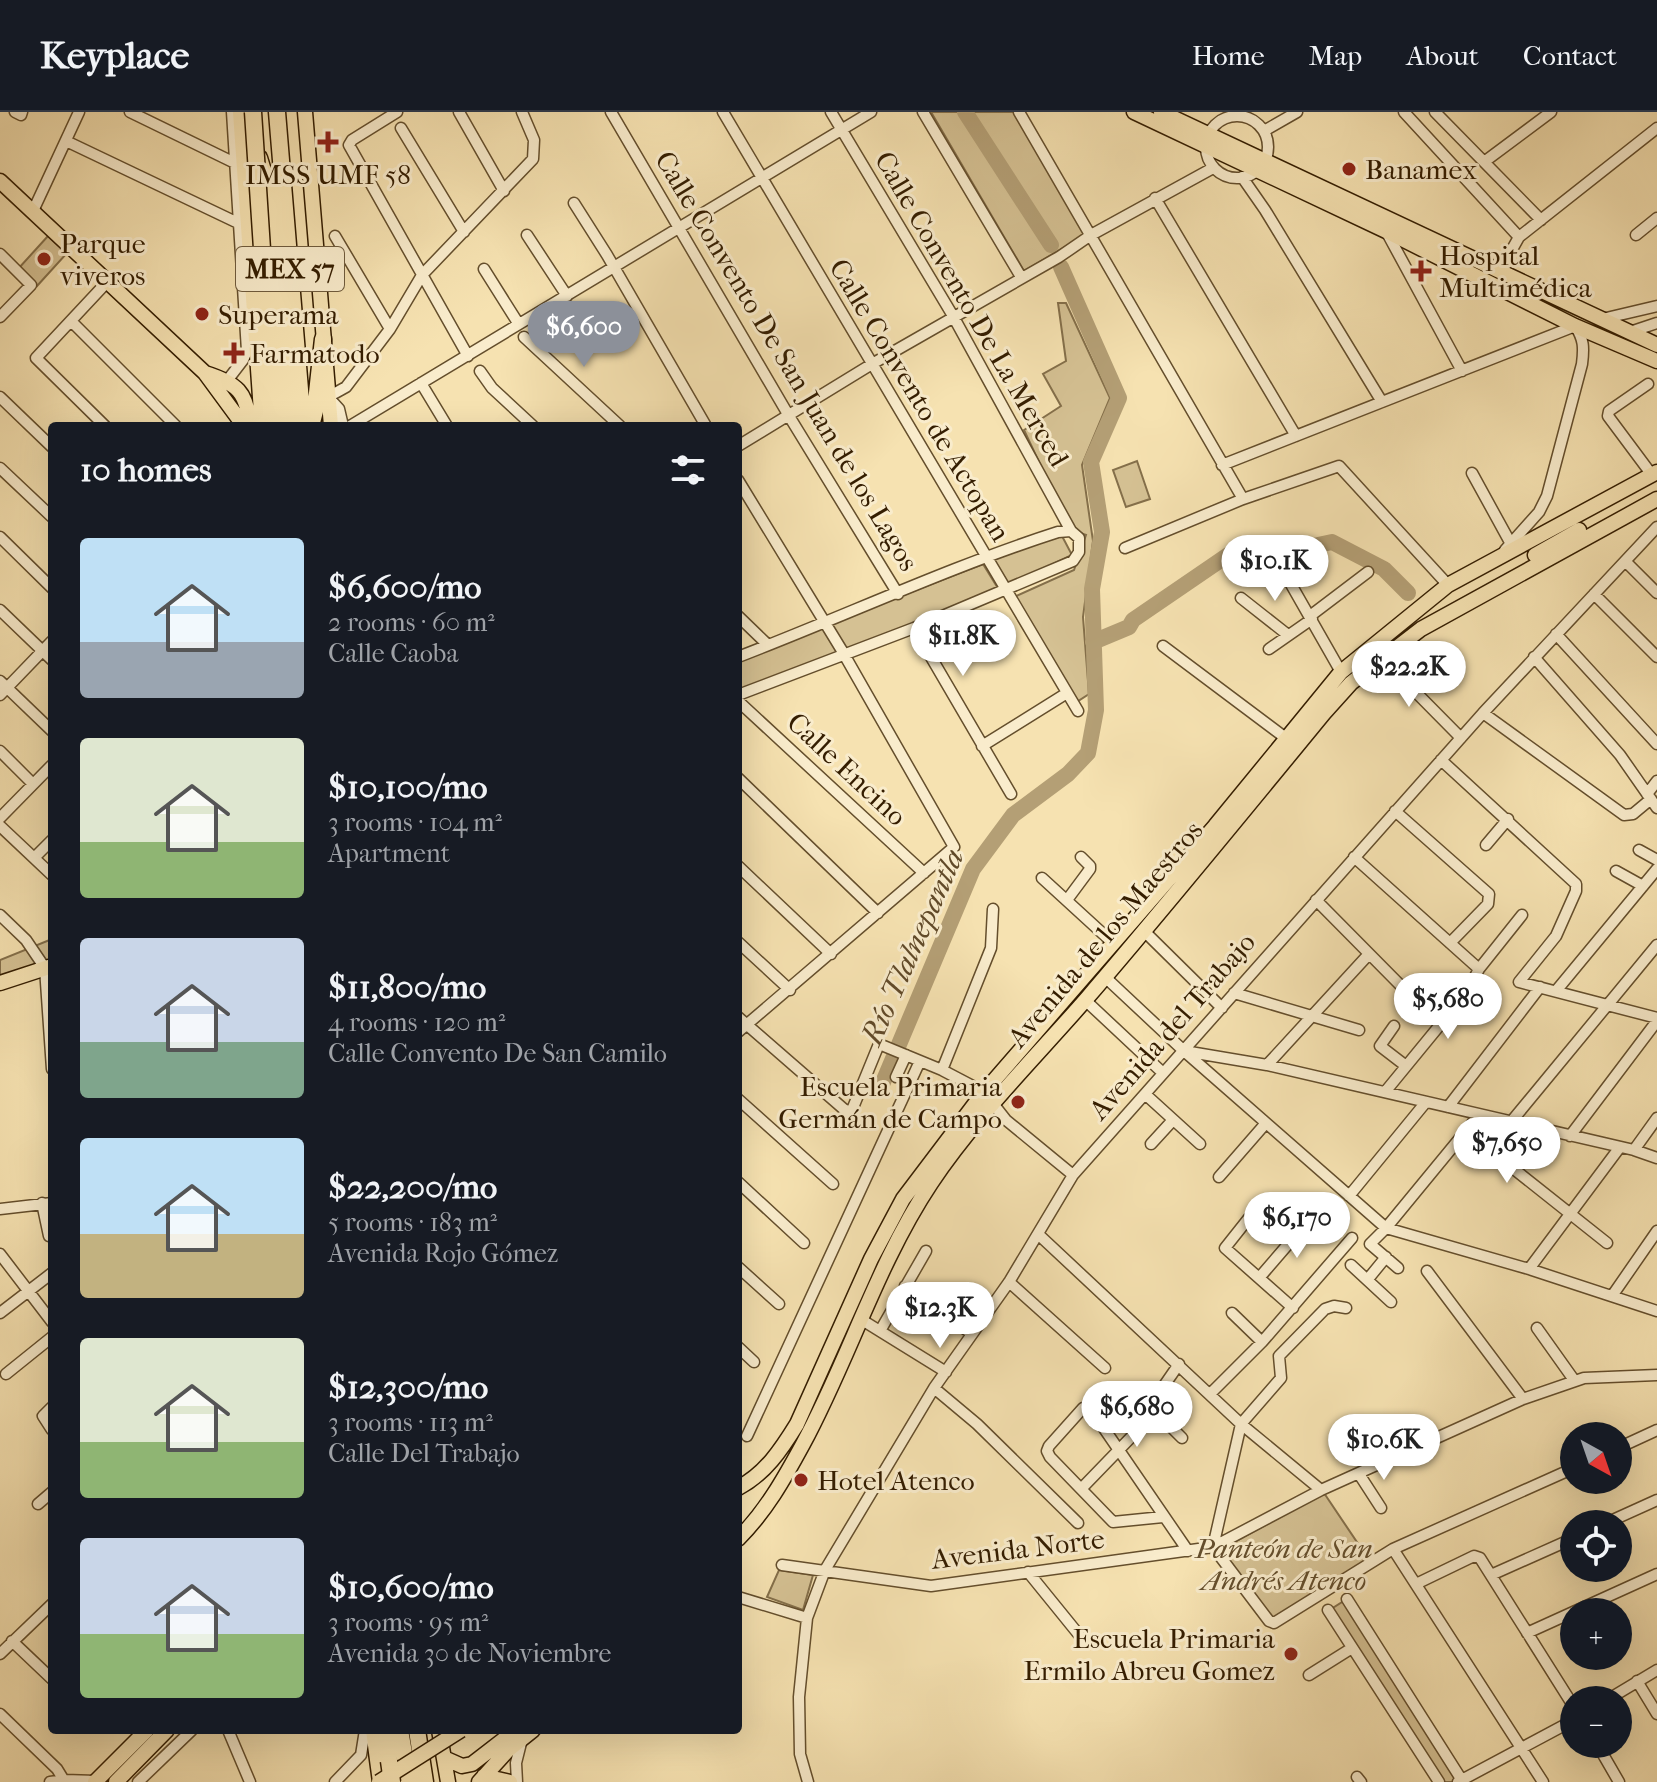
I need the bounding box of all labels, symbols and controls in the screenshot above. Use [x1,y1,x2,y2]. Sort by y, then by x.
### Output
text: Keyplace [40,33,189,78]
text: Home [1192,39,1265,72]
text: Map [1309,39,1362,72]
text: About [1406,39,1479,72]
text: Contact [1523,39,1617,72]
marker: IMSS UMF 58 [317,131,339,153]
street label: Calle Convento De San Juan de los Lagos [648,145,926,577]
street label: Calle Convento De La Merced [868,145,1076,473]
place label: Banamex [1365,153,1477,186]
place label: IMSS UMF 58 [245,158,411,191]
marker: Banamex [1340,160,1358,178]
place label: Parque viveros [60,227,146,292]
place label: Hospital Multimédica [1439,239,1593,304]
road number: MEX 57 [236,247,344,291]
marker: Parque viveros [35,250,53,268]
street label: Calle Convento de Actopan [823,253,1017,547]
marker: Hospital Multimédica [1410,260,1432,282]
place label: Superama [218,298,339,331]
pin: $6,600 [519,301,649,369]
marker: Superama [193,305,211,323]
text: $6,600 [546,311,622,342]
place label: Farmatodo [250,337,380,370]
marker: Farmatodo [225,344,243,362]
icon: filters [666,448,710,492]
text: 10 homes [80,450,211,490]
pin: $10.1K [1210,535,1340,603]
text: $10.1K [1240,545,1310,576]
text: $6,600/mo [328,567,482,607]
icon: home [144,570,240,666]
text: 2 rooms · 60 m² [328,607,495,638]
pin: $11.8K [898,610,1028,678]
text: $11.8K [928,620,998,651]
text: Calle Caoba [328,638,458,669]
pin: $22.2K [1344,641,1474,709]
text: $22.2K [1370,651,1448,682]
street label: Calle Encino [781,705,913,833]
text: $10,100/mo [328,767,488,807]
icon: home [144,770,240,866]
text: 3 rooms · 104 m² [328,807,502,838]
street label: Avenida de los Maestros [1000,814,1209,1055]
text: Apartment [328,838,450,869]
water label: Río Tlalnepantla [853,844,972,1052]
street label: Avenida del Trabajo [1081,926,1262,1127]
text: $11,800/mo [328,967,486,1007]
icon: home [144,970,240,1066]
pin: $5,680 [1383,973,1513,1041]
text: $5,680 [1412,983,1484,1014]
text: 4 rooms · 120 m² [328,1007,505,1038]
text: Calle Convento De San Camilo [328,1038,667,1069]
place label: Escuela Primaria Germán de Campo [778,1070,1003,1135]
marker: Escuela Primaria Germán de Campo [1009,1093,1027,1111]
pin: $7,650 [1442,1117,1572,1185]
text: $7,650 [1471,1127,1543,1158]
text: $22,200/mo [328,1167,497,1207]
icon: home [144,1170,240,1266]
pin: $6,170 [1232,1192,1362,1260]
text: $6,170 [1262,1202,1332,1233]
text: 5 rooms · 183 m² [328,1207,497,1238]
text: Avenida Rojo Gómez [328,1238,558,1269]
pin: $12.3K [875,1282,1005,1350]
text: $12.3K [904,1292,976,1323]
text: $12,300/mo [328,1367,488,1407]
icon: home [144,1370,240,1466]
pin: $6,680 [1072,1381,1202,1449]
text: $6,680 [1099,1391,1175,1422]
text: 3 rooms · 113 m² [328,1407,493,1438]
pin: $10.6K [1319,1414,1449,1482]
north arrow [1560,1422,1632,1494]
map controls [1560,1422,1632,1758]
text: $10.6K [1346,1424,1422,1455]
text: Calle Del Trabajo [328,1438,520,1469]
place label: Hotel Atenco [817,1464,975,1497]
marker: Hotel Atenco [792,1471,810,1489]
button: locate [1560,1510,1632,1582]
street label: Avenida Norte [929,1522,1107,1576]
park label: Panteón de San Andrés Atenco [1193,1532,1373,1597]
text: $10,600/mo [328,1567,494,1607]
icon: home [144,1570,240,1666]
button: + [1560,1598,1632,1670]
text: 3 rooms · 95 m² [328,1607,488,1638]
place label: Escuela Primaria Ermilo Abreu Gomez [1023,1622,1276,1687]
text: Avenida 30 de Noviembre [328,1638,611,1669]
marker: Escuela Primaria Ermilo Abreu Gomez [1282,1645,1300,1663]
button: − [1560,1686,1632,1758]

